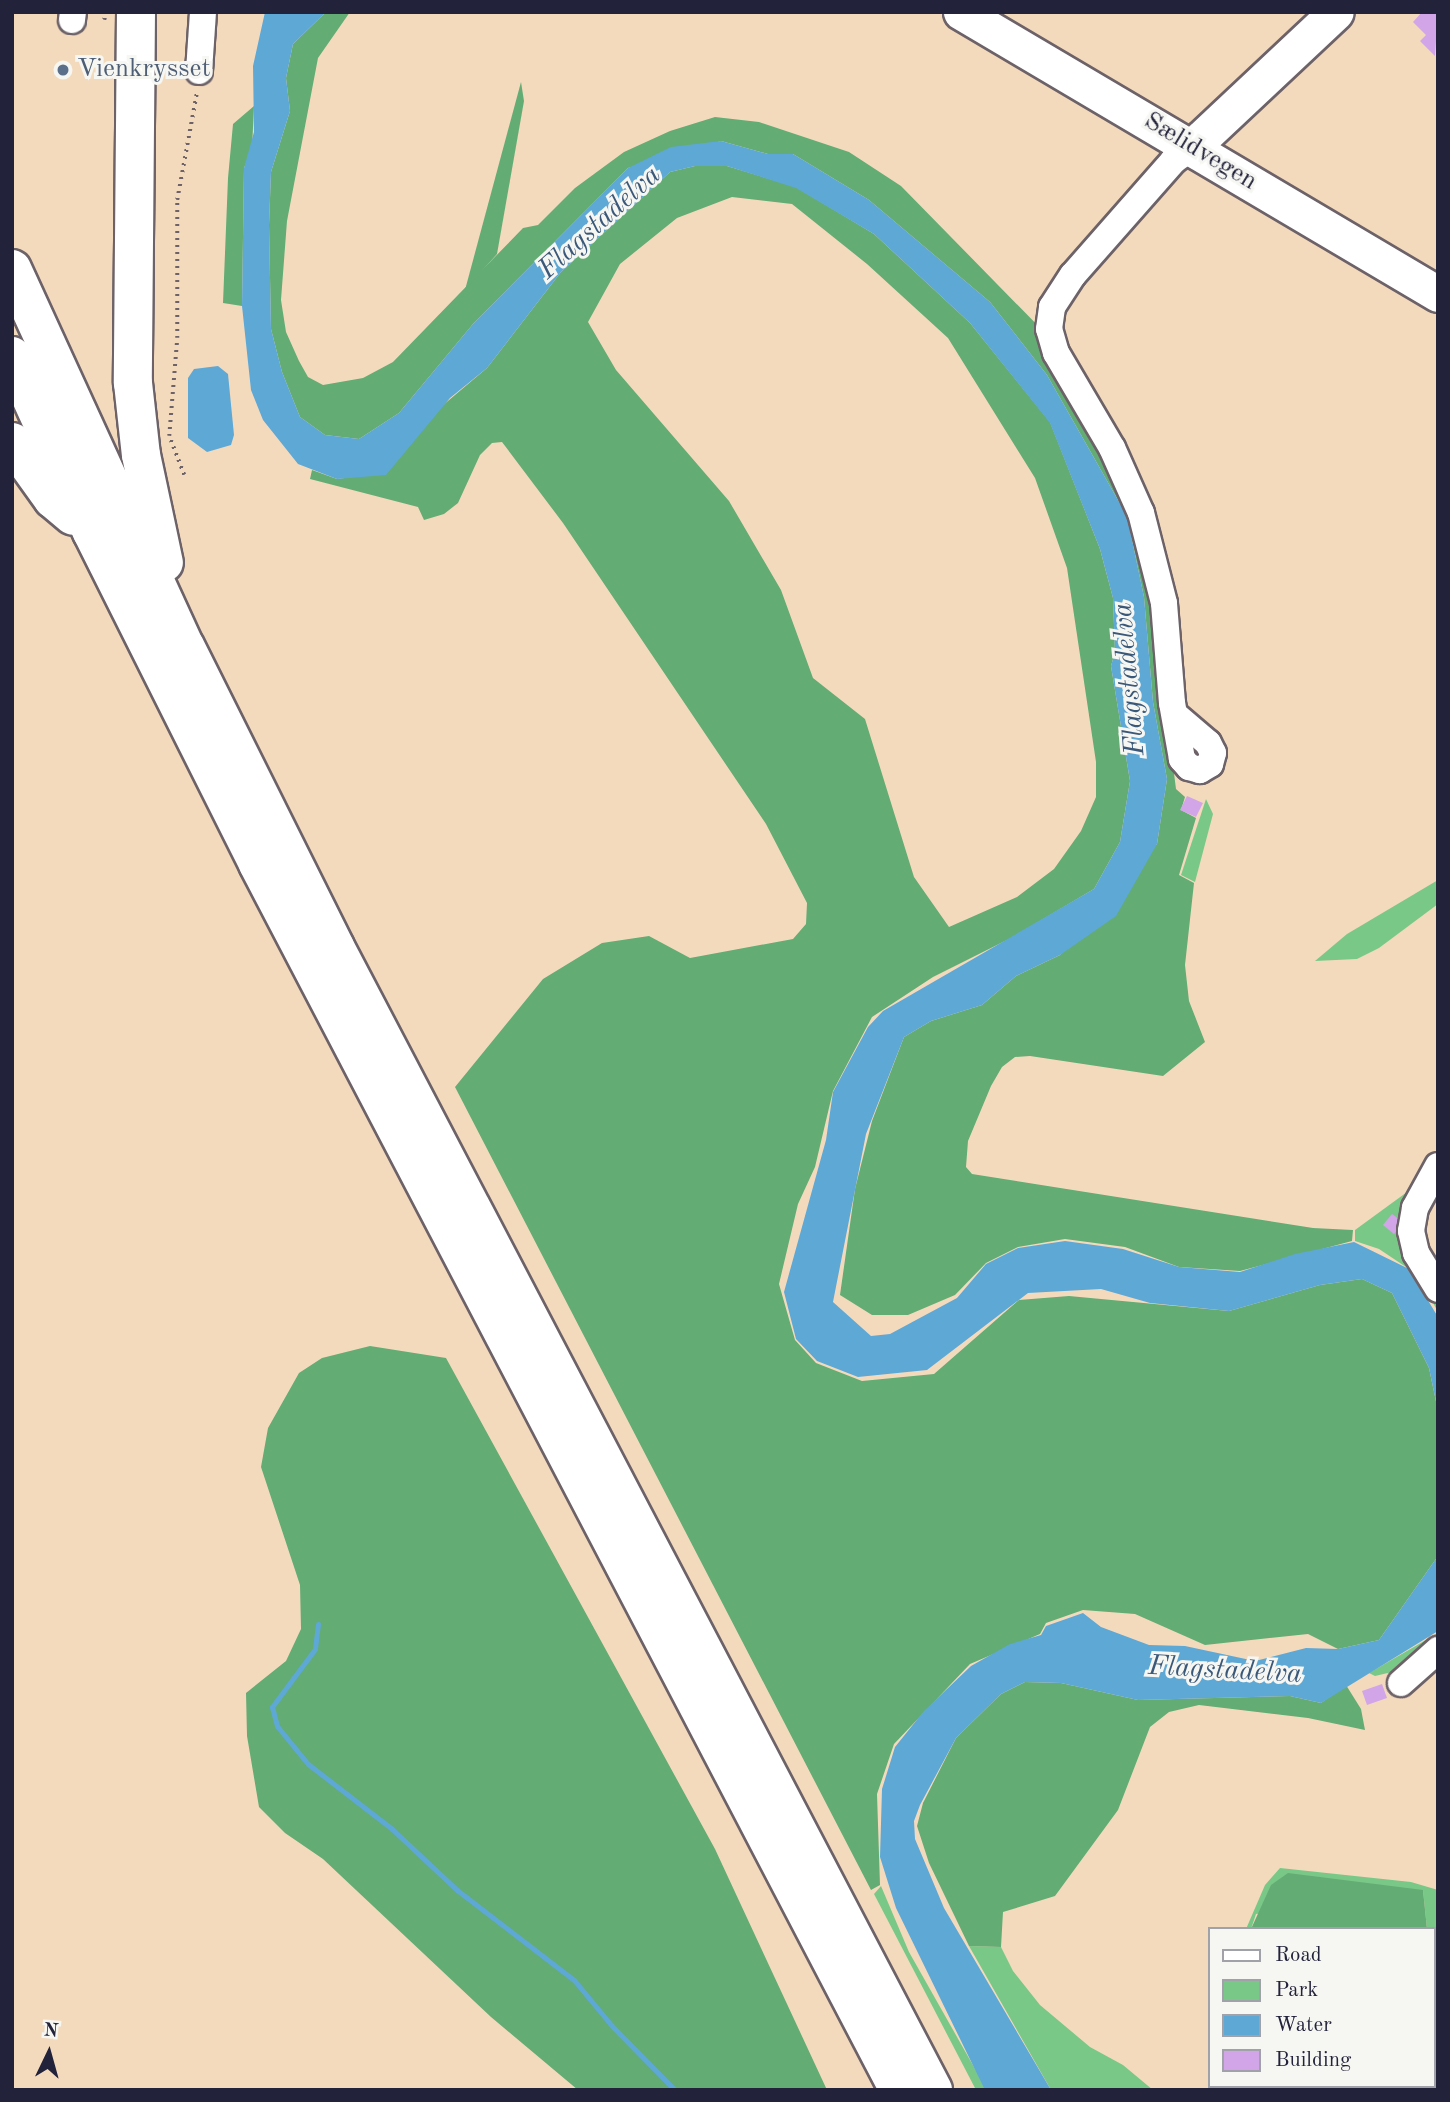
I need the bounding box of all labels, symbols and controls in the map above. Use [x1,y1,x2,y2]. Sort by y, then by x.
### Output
place label: Vienkrysset [77,54,211,86]
marker: Vienkrysset [55,62,71,78]
street label: Sælidvegen [1138,106,1262,198]
water label: Flagstadelva [532,159,668,287]
water label: Flagstadelva [1107,601,1153,757]
water label: Flagstadelva [1147,1650,1303,1692]
legend [1208,1927,1436,2088]
text: Road [1275,1945,1322,1966]
text: Park [1275,1980,1318,2001]
text: Water [1275,2015,1332,2036]
north arrow [14,2018,84,2088]
text: N [43,2021,59,2042]
text: Building [1275,2050,1351,2071]

